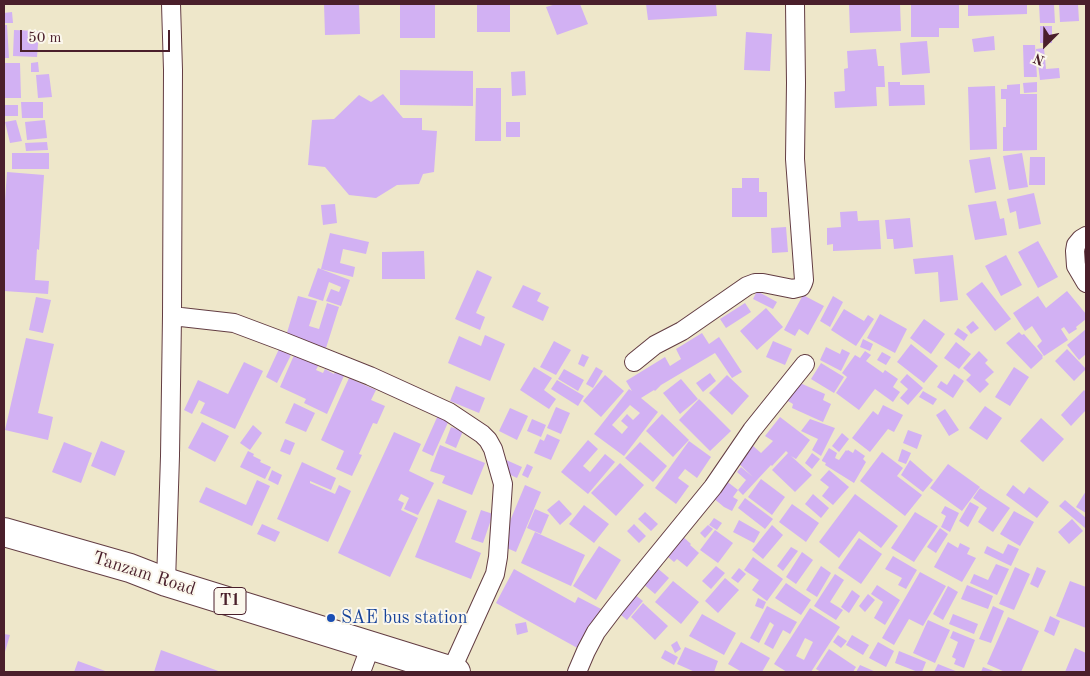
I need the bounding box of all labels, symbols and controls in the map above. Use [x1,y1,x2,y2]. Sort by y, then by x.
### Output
scale bar [22,20,172,52]
north arrow [1020,20,1070,70]
text: 50 m [28,31,62,46]
text: N [1031,50,1047,67]
street label: Tanzam Road [90,547,198,601]
road number: T1 [214,588,246,614]
place label: SAE bus station [341,607,467,629]
marker: SAE bus station [325,612,337,624]

